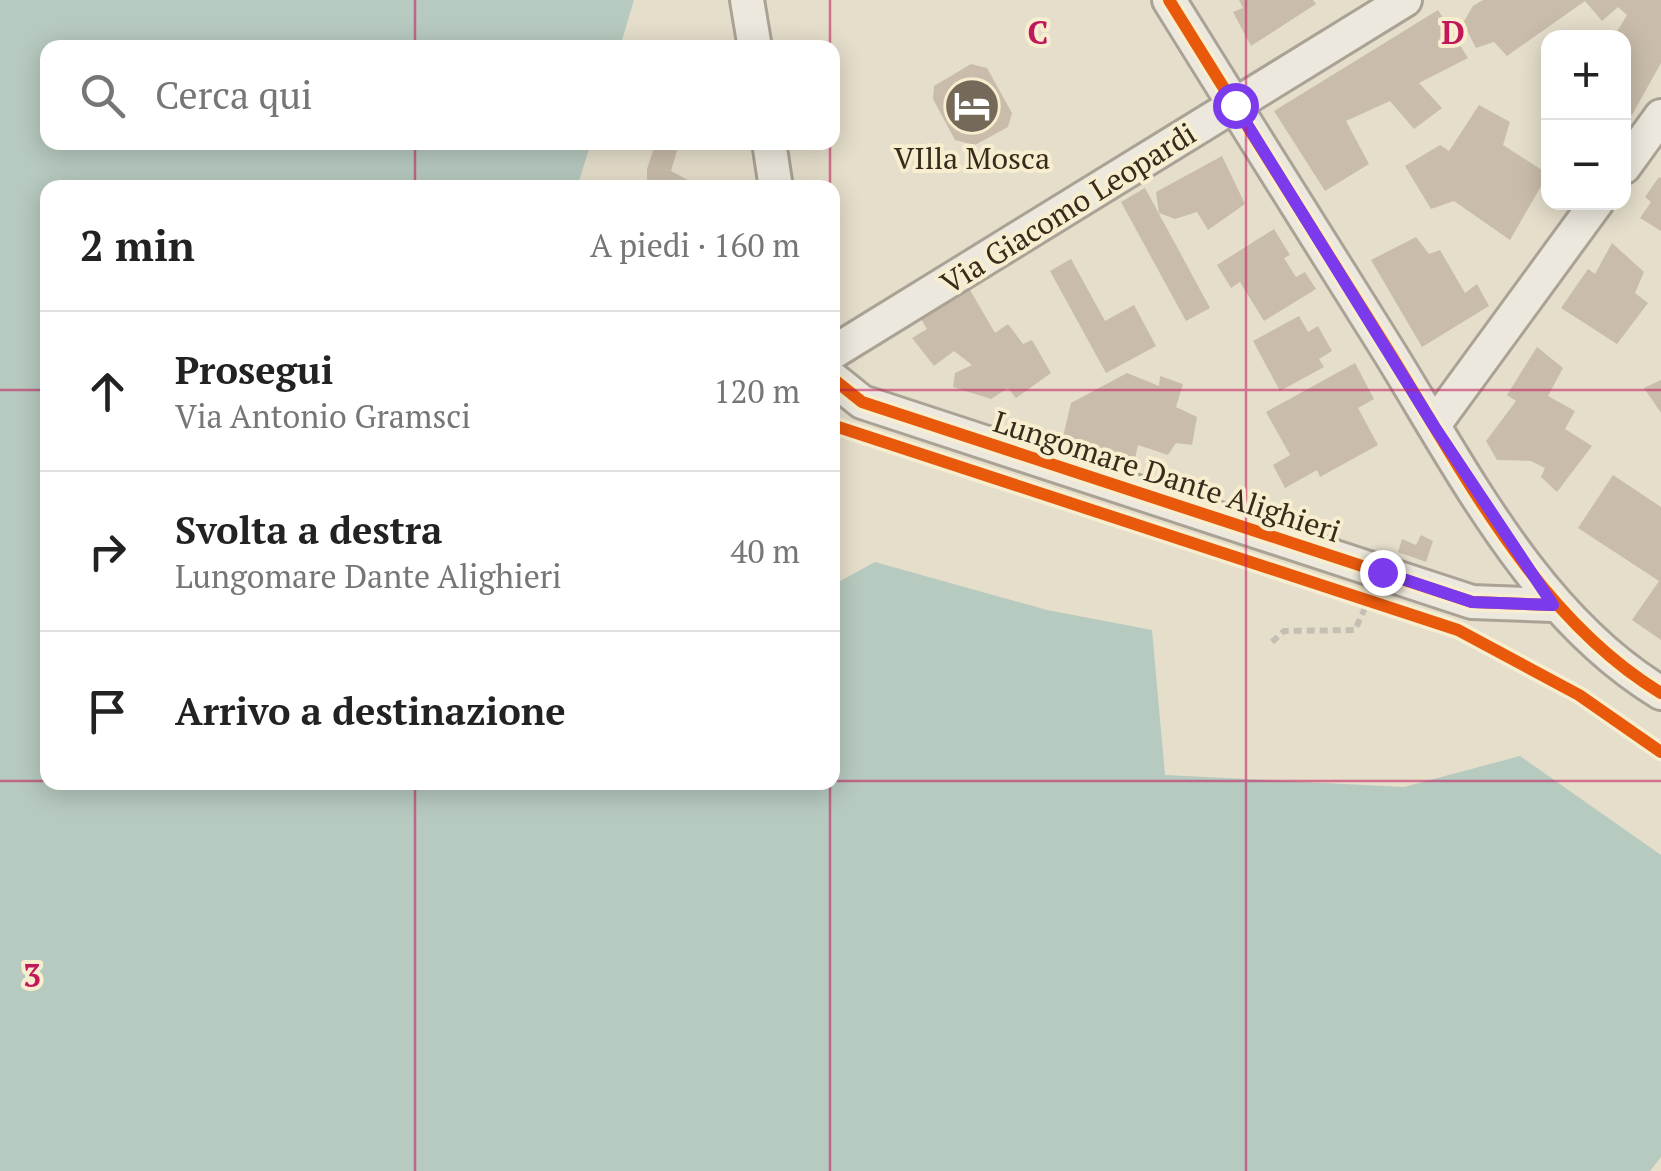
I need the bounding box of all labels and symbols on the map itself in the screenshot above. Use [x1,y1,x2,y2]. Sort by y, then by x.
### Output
text: C [1028,11,1048,53]
text: D [1441,11,1465,53]
hotel icon: VIlla Mosca [942,76,1002,136]
route start [1213,83,1259,129]
street label: Via Giacomo Leopardi [933,113,1203,303]
place label: VIlla Mosca [894,138,1050,178]
street label: Lungomare Dante Alighieri [988,401,1346,551]
route end [1360,550,1406,596]
text: 3 [23,954,41,996]

